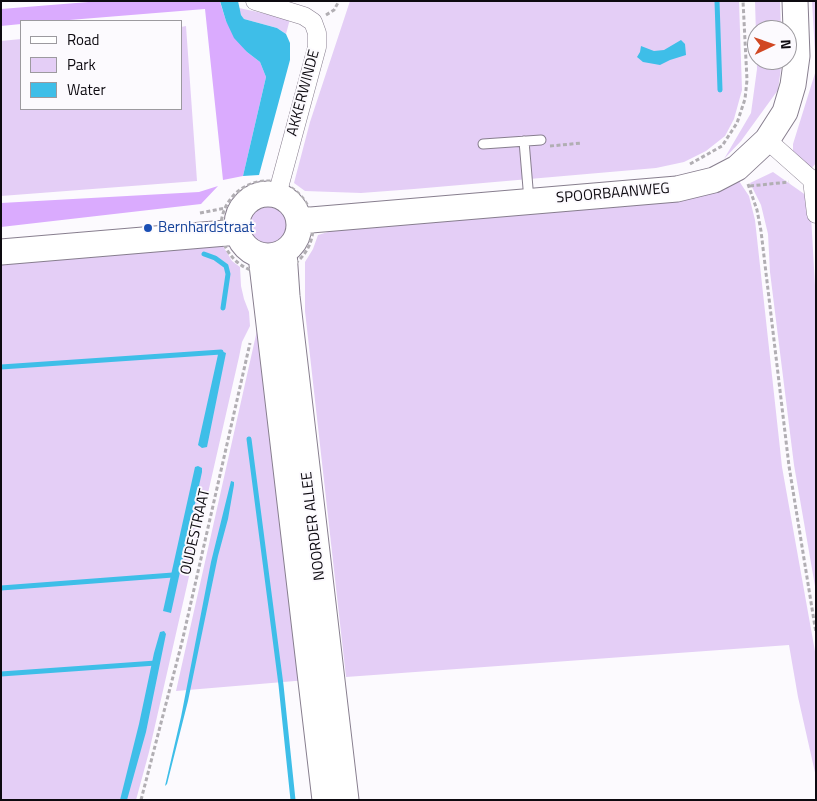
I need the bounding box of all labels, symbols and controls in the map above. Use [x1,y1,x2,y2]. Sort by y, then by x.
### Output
legend [20,20,182,110]
north arrow [747,20,797,70]
text: Road [67,28,99,51]
text: N [776,39,797,50]
street label: AKKERWINDE [284,48,324,138]
text: Park [67,53,96,76]
text: Water [67,78,106,101]
street label: SPOORBAANWEG [555,180,671,208]
place label: Bernhardstraat [158,219,254,237]
marker: Bernhardstraat [142,222,154,234]
street label: NOORDER ALLEE [298,471,330,581]
street label: OUDESTRAAT [177,487,215,577]

